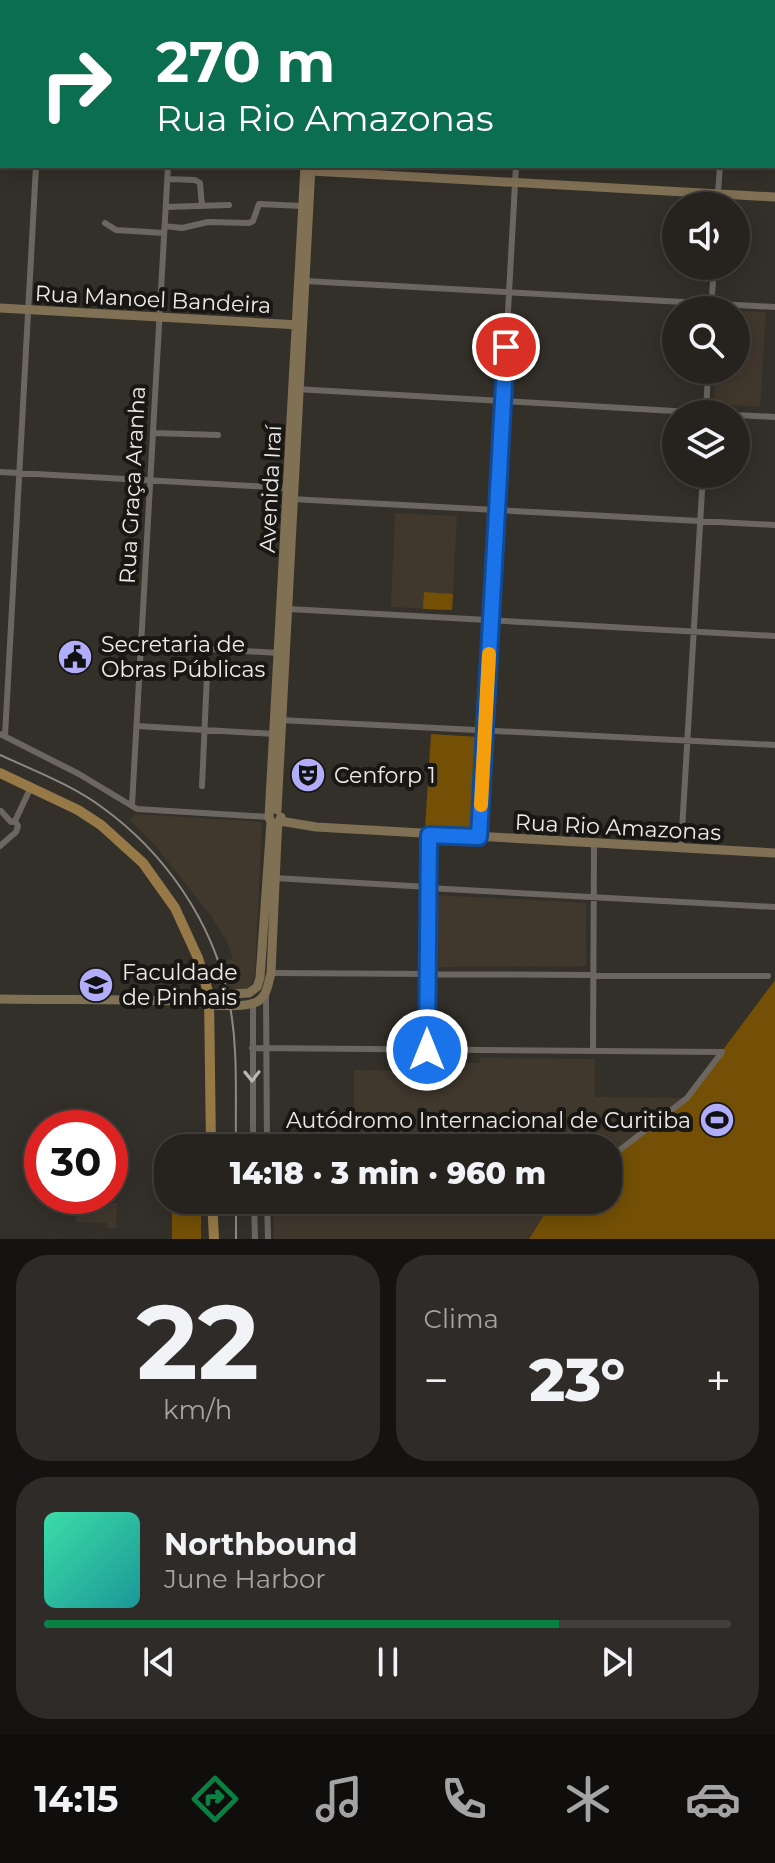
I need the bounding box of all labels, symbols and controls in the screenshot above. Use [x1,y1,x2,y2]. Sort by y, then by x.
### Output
text: 270 m [156,28,335,96]
icon: right [24,32,128,136]
text: Rua Rio Amazonas [156,96,494,140]
map controls [662,192,750,488]
button: sound [662,192,750,280]
street label: Rua Manoel Bandeira [34,280,272,319]
button: search [662,296,750,384]
pin [472,313,540,381]
icon: arrive [484,325,528,369]
street label: Rua Graça Aranha [114,386,151,585]
button: layers [662,400,750,488]
street label: Avenida Iraí [254,423,287,554]
place label: Secretaria de Obras Públicas [101,631,265,683]
public building icon: Secretaria de Obras Públicas [56,638,94,676]
theatre icon: Cenforp 1 [289,756,327,794]
place label: Cenforp 1 [334,762,436,789]
street label: Rua Rio Amazonas [514,809,722,846]
place label: Faculdade de Pinhais [122,959,238,1011]
school or university icon: Faculdade de Pinhais [77,966,115,1004]
position arrow [385,1008,469,1092]
one-way arrow [243,1070,261,1083]
sports icon: Autódromo Internacional de Curitiba [698,1101,736,1139]
place label: Autódromo Internacional de Curitiba [286,1107,691,1134]
speed limit sign: 30 [24,1110,128,1214]
text: 14:18 · 3 min · 960 m [230,1155,546,1192]
text: 22 [136,1278,259,1405]
text: Clima [424,1303,499,1335]
text: 23° [529,1343,625,1416]
text: − [424,1353,449,1407]
text: + [706,1353,731,1407]
text: km/h [163,1394,232,1426]
text: Northbound [164,1526,358,1563]
text: June Harbor [164,1563,326,1595]
icon: previous [137,1640,181,1684]
icon: pause [366,1640,410,1684]
icon: next [595,1640,639,1684]
icon: directions [187,1771,243,1827]
icon: music [311,1771,367,1827]
icon: phone [436,1771,492,1827]
icon: climate [560,1771,616,1827]
icon: car [685,1771,741,1827]
text: 14:15 [34,1777,118,1821]

